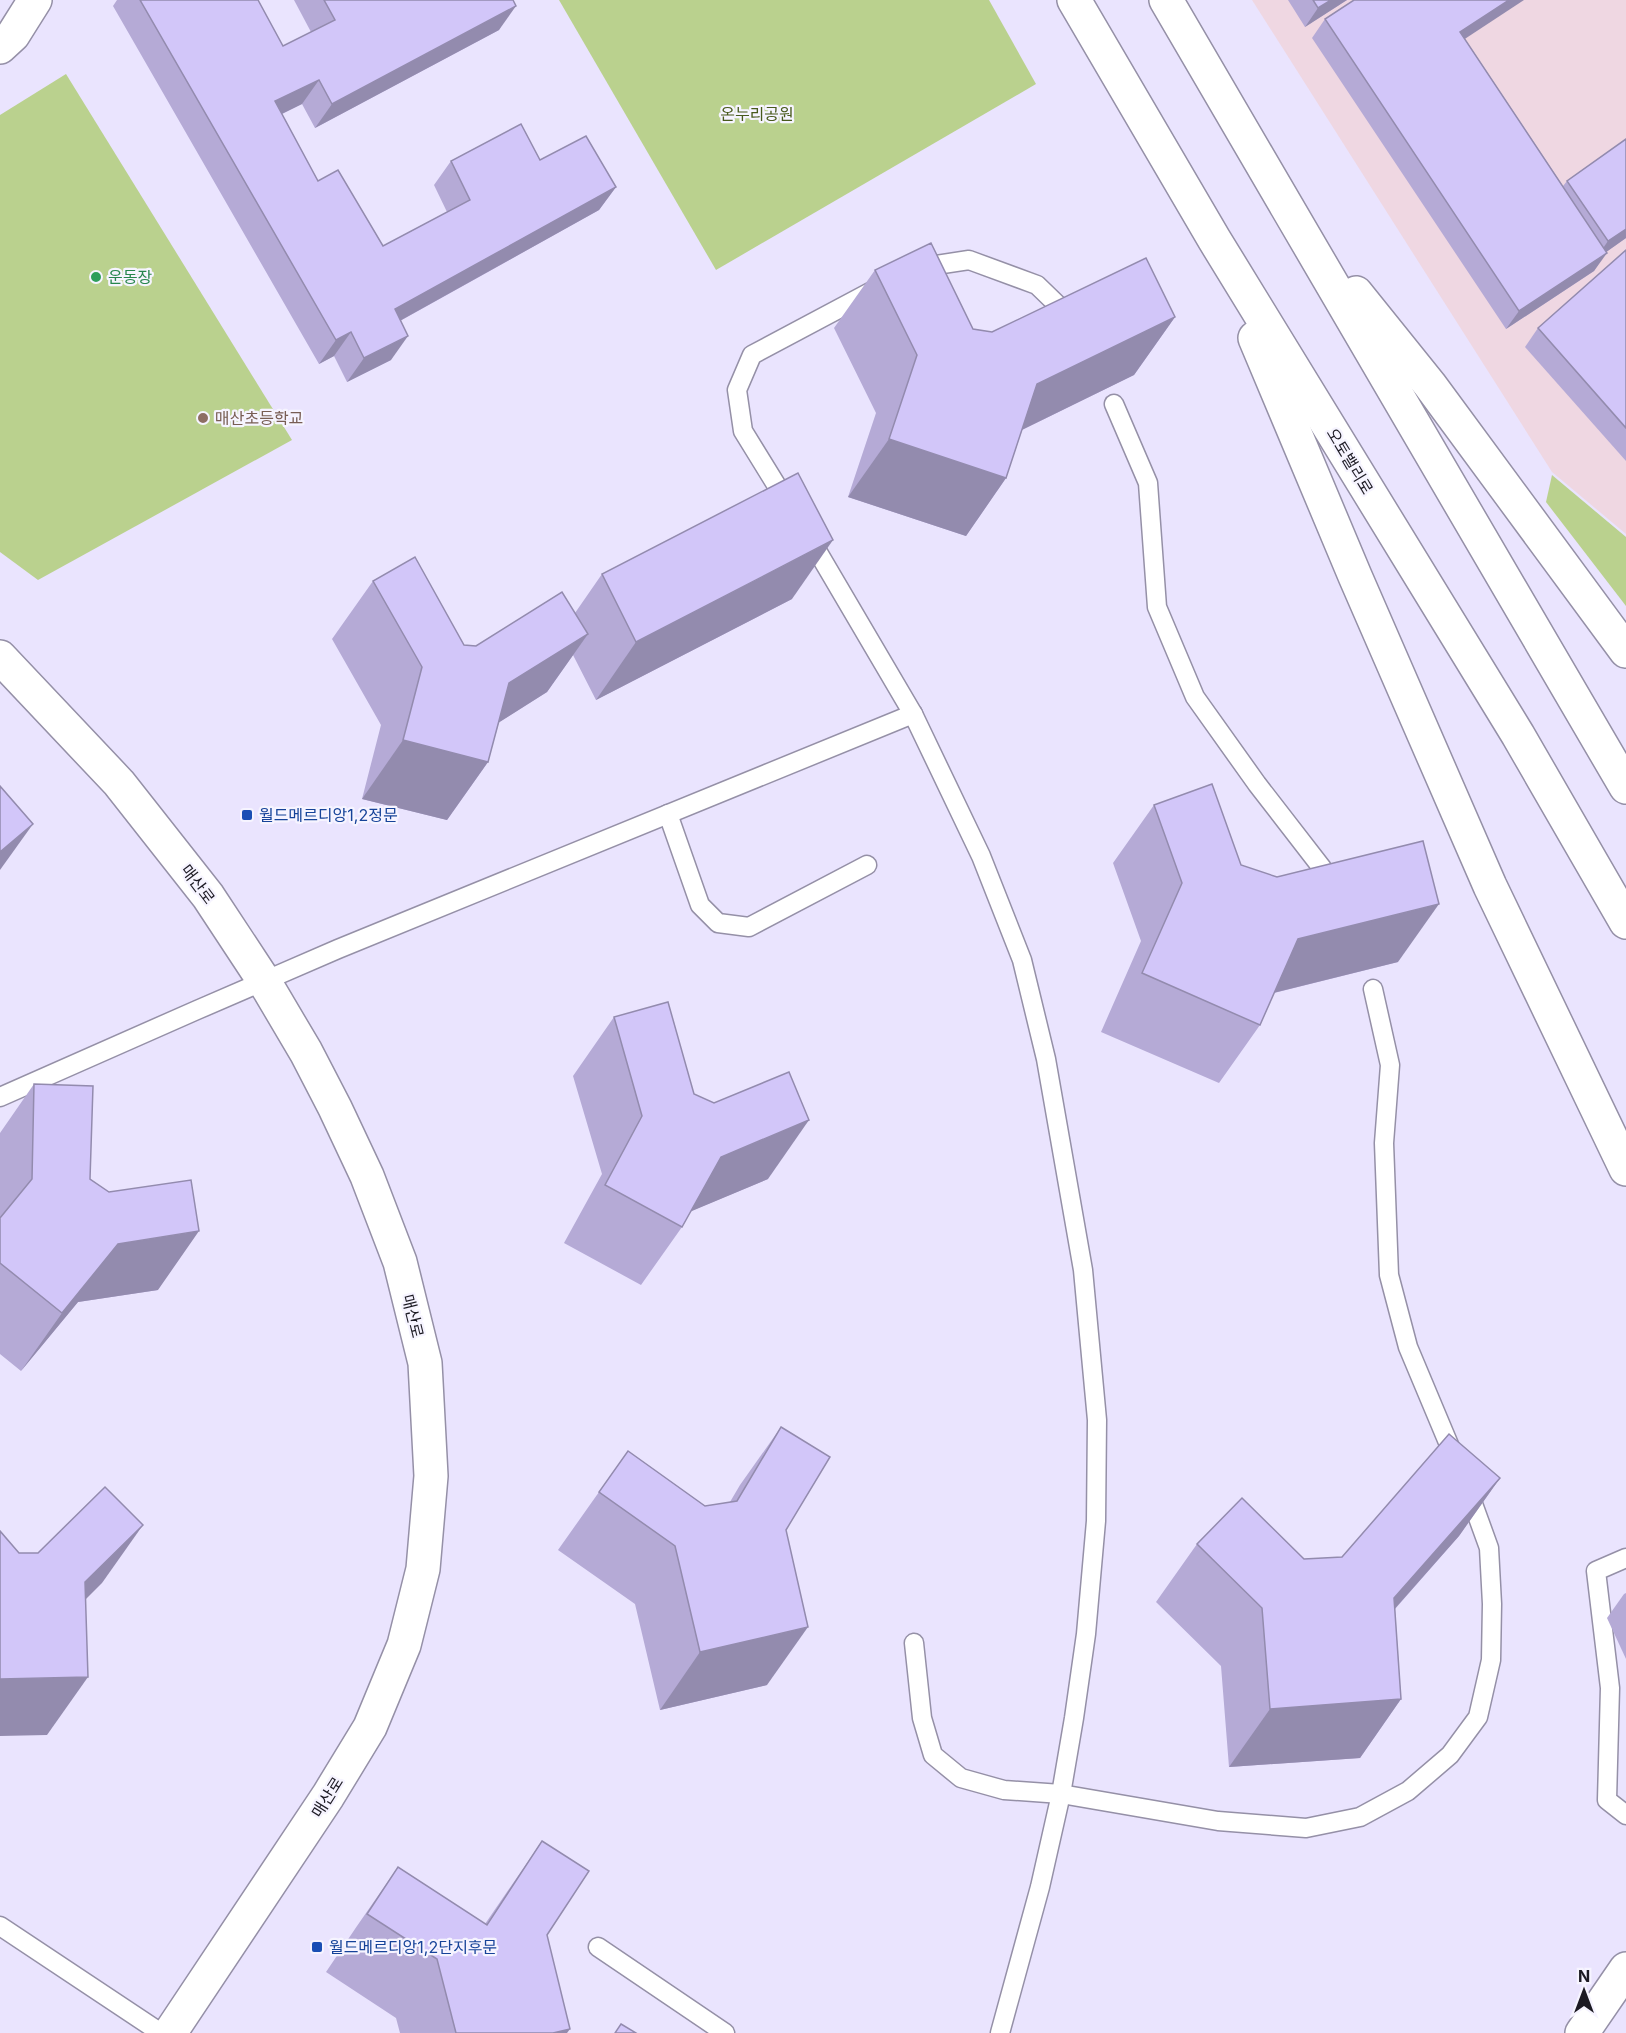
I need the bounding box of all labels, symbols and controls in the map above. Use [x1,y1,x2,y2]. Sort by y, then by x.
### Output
park label: 온누리공원 [720,104,794,124]
place label: 운동장 [108,267,152,287]
marker: 운동장 [89,270,103,284]
place label: 매산초등학교 [215,408,303,428]
marker: 매산초등학교 [196,411,210,425]
street label: 오토밸리로 [1322,424,1378,498]
place label: 월드메르디앙1,2정문 [259,805,398,825]
marker: 월드메르디앙1,2정문 [240,808,254,822]
street label: 매산로 [177,860,219,908]
street label: 매산로 [398,1292,428,1340]
street label: 매산로 [307,1773,347,1821]
place label: 월드메르디앙1,2단지후문 [329,1937,497,1957]
marker: 월드메르디앙1,2단지후문 [310,1940,324,1954]
north arrow [1554,1961,1614,2021]
text: N [1578,1966,1590,1986]

